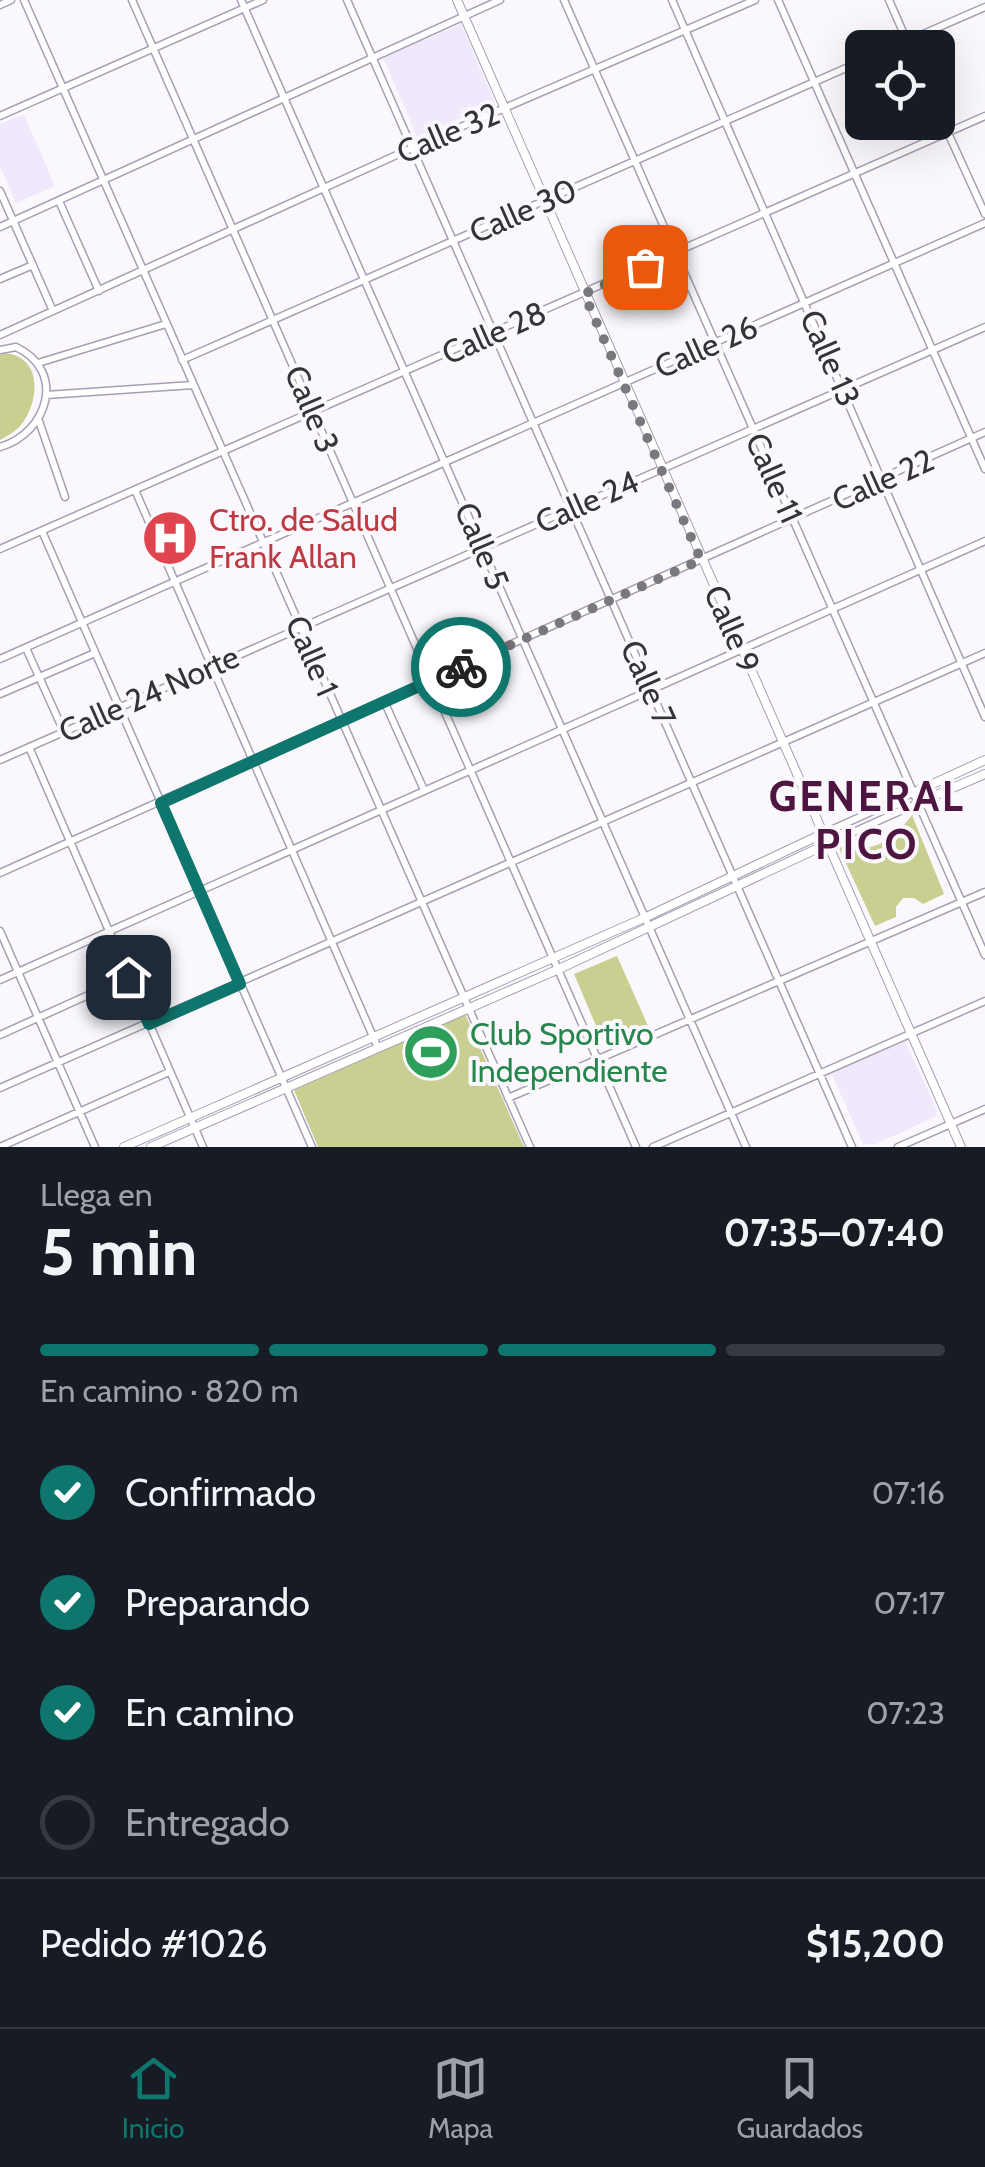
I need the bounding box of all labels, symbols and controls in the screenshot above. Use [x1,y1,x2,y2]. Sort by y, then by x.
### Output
map controls [845,30,955,140]
button: locate [845,30,955,140]
street label: Calle 32 [391,94,505,172]
street label: Calle 30 [463,170,582,251]
pin [603,225,688,310]
icon: bag [618,240,673,295]
street label: Calle 28 [436,292,552,373]
street label: Calle 13 [792,304,869,412]
street label: Calle 26 [648,307,763,386]
street label: Calle 3 [277,359,348,458]
street label: Calle 11 [737,427,811,529]
street label: Calle 22 [826,440,940,519]
street label: Calle 24 [529,462,644,541]
street label: Calle 5 [447,496,518,595]
place label: Ctro. de Salud Frank Allan [209,500,398,576]
hospital icon: Ctro. de Salud Frank Allan [140,508,200,568]
street label: Calle 9 [696,579,769,679]
street label: Calle 1 [278,609,347,702]
courier [411,617,511,717]
street label: Calle 7 [612,634,685,732]
street label: Calle 24 Norte [53,636,245,751]
icon: bike [434,640,489,695]
district label: GENERAL PICO [769,770,965,870]
pin [86,935,171,1020]
icon: home [101,950,156,1005]
place label: Club Sportivo Independiente [470,1014,668,1090]
sports icon: Club Sportivo Independiente [401,1022,461,1082]
text: Llega en [40,1175,153,1214]
text: 07:35–07:40 [723,1209,945,1256]
text: 5 min [40,1212,198,1291]
text: En camino · 820 m [40,1371,299,1410]
icon: check [40,1465,95,1520]
text: Confirmado [125,1469,316,1516]
text: 07:16 [872,1473,945,1512]
icon: check [40,1575,95,1630]
text: Preparando [125,1579,310,1626]
text: 07:17 [874,1583,945,1622]
icon: check [40,1685,95,1740]
text: En camino [125,1689,295,1736]
text: 07:23 [866,1693,945,1732]
text: Entregado [125,1799,290,1846]
text: Pedido #1026 [40,1920,268,1967]
text: $15,200 [806,1920,945,1967]
tab: Inicio [122,2051,184,2145]
tab: Mapa [428,2051,493,2145]
tab: Guardados [736,2051,863,2145]

